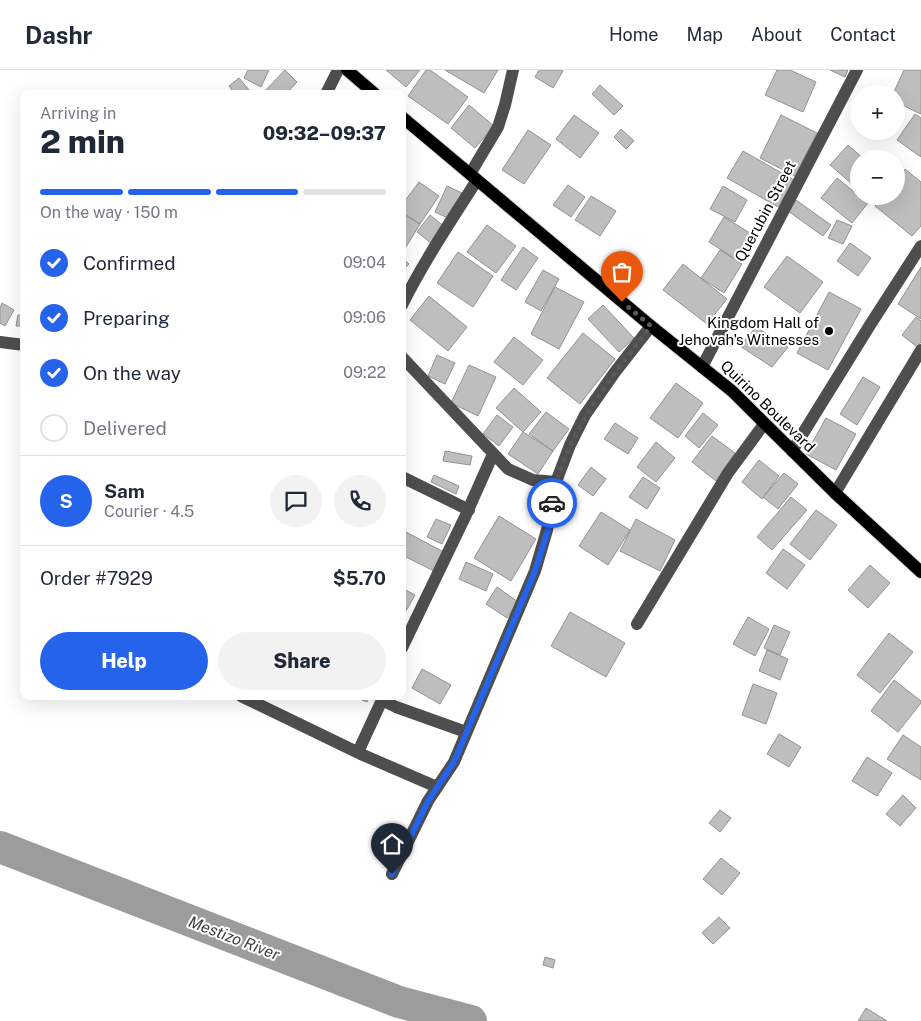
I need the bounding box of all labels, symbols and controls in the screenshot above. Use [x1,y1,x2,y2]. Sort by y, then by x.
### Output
text: Dashr [25,21,93,49]
text: Home [609,24,659,45]
text: Map [687,24,723,45]
text: About [751,24,802,45]
text: Contact [830,24,896,45]
map controls [850,85,905,205]
button: + [850,85,905,140]
text: Arriving in [40,104,116,123]
text: 09:32–09:37 [263,122,386,144]
text: 2 min [40,123,125,160]
button: − [850,150,905,205]
street label: Querubin Street [731,157,799,264]
text: On the way · 150 m [40,203,178,222]
icon: check [40,249,68,277]
pin [601,251,643,302]
text: Confirmed [83,252,176,274]
text: 09:04 [343,253,386,272]
icon: bag [608,258,636,286]
icon: check [40,304,68,332]
text: Preparing [83,307,170,329]
text: 09:06 [343,308,386,327]
place label: Kingdom Hall of Jehovah's Witnesses [679,314,819,348]
marker: Kingdom Hall of Jehovah's Witnesses [823,325,835,337]
street label: Quirino Boulevard [717,357,819,455]
icon: check [40,359,68,387]
text: On the way [83,362,181,384]
text: 09:22 [343,363,386,382]
text: Delivered [83,417,167,439]
button: chat [270,475,322,527]
button: phone [334,475,386,527]
courier [527,478,577,528]
text: Sam [104,480,145,502]
icon: car [538,489,566,517]
text: S [59,490,73,512]
text: Courier · 4.5 [104,502,194,521]
text: Order #7929 [40,567,153,589]
text: $5.70 [333,567,386,589]
button: Help [40,632,208,690]
button: Share [218,632,386,690]
pin [371,823,413,874]
icon: home [378,830,406,858]
water label: Mestizo River [186,912,283,964]

